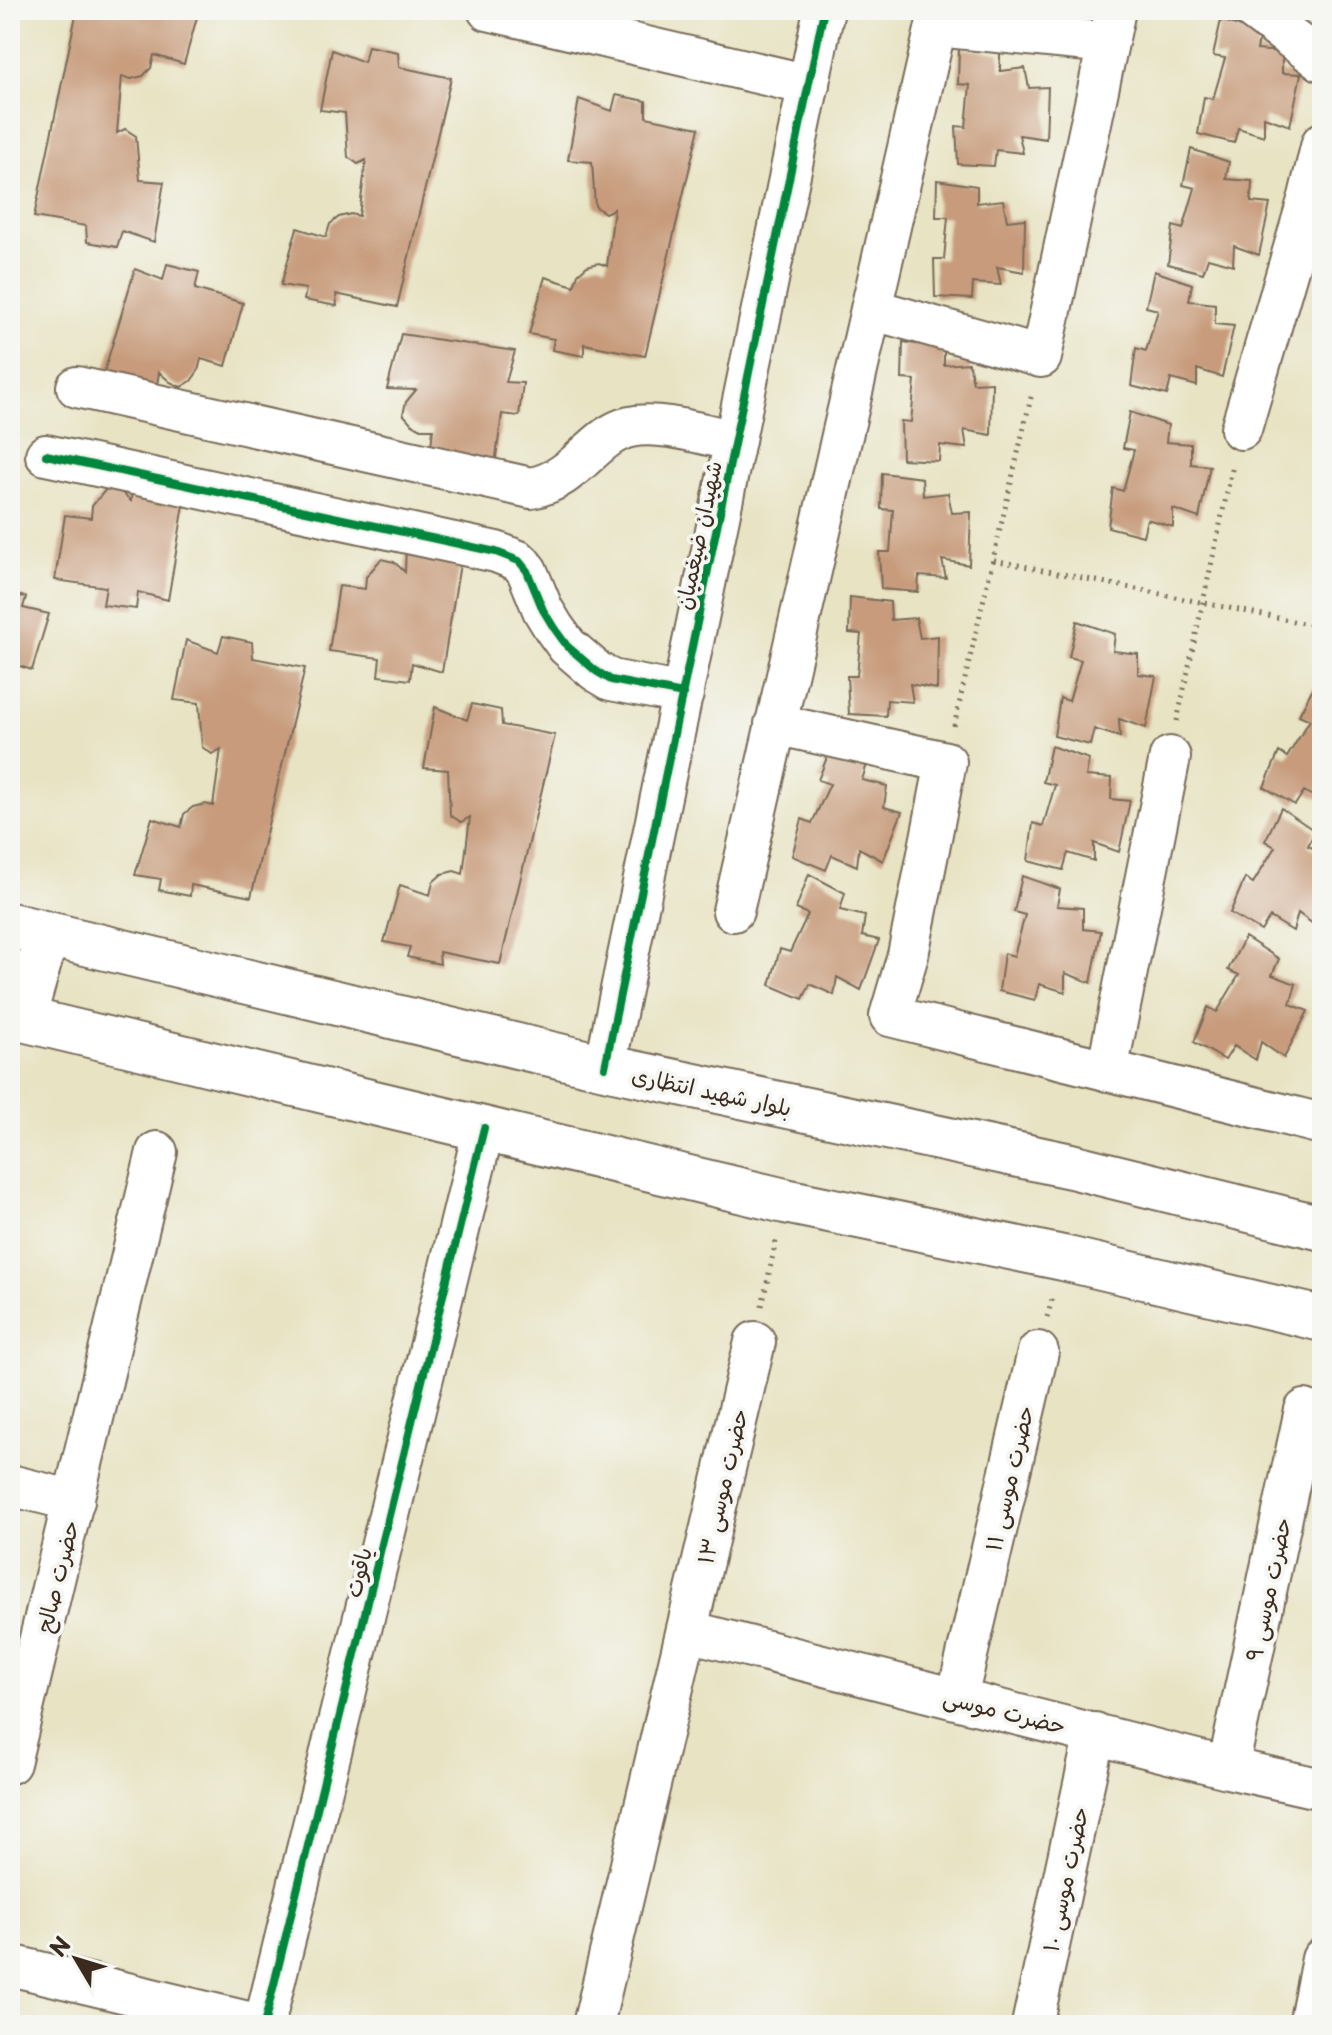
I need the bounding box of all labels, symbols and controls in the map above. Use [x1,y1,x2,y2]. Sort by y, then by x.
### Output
street label: شهیدان ضیغمیان [665,457,729,613]
street label: بلوار شهید انتظاری [629,1057,795,1123]
street label: حضرت موسی ۱۱ [975,1402,1041,1554]
street label: حضرت موسی ۱۳ [687,1405,755,1567]
street label: حضرت موسی ۹ [1236,1514,1298,1664]
street label: حضرت صالح [26,1516,87,1636]
street label: یاقوت [335,1543,379,1601]
street label: حضرت موسی [940,1679,1070,1741]
street label: حضرت موسی ۱۰ [1033,1803,1095,1955]
north arrow [36,1919,116,1999]
text: N [41,1929,77,1963]

